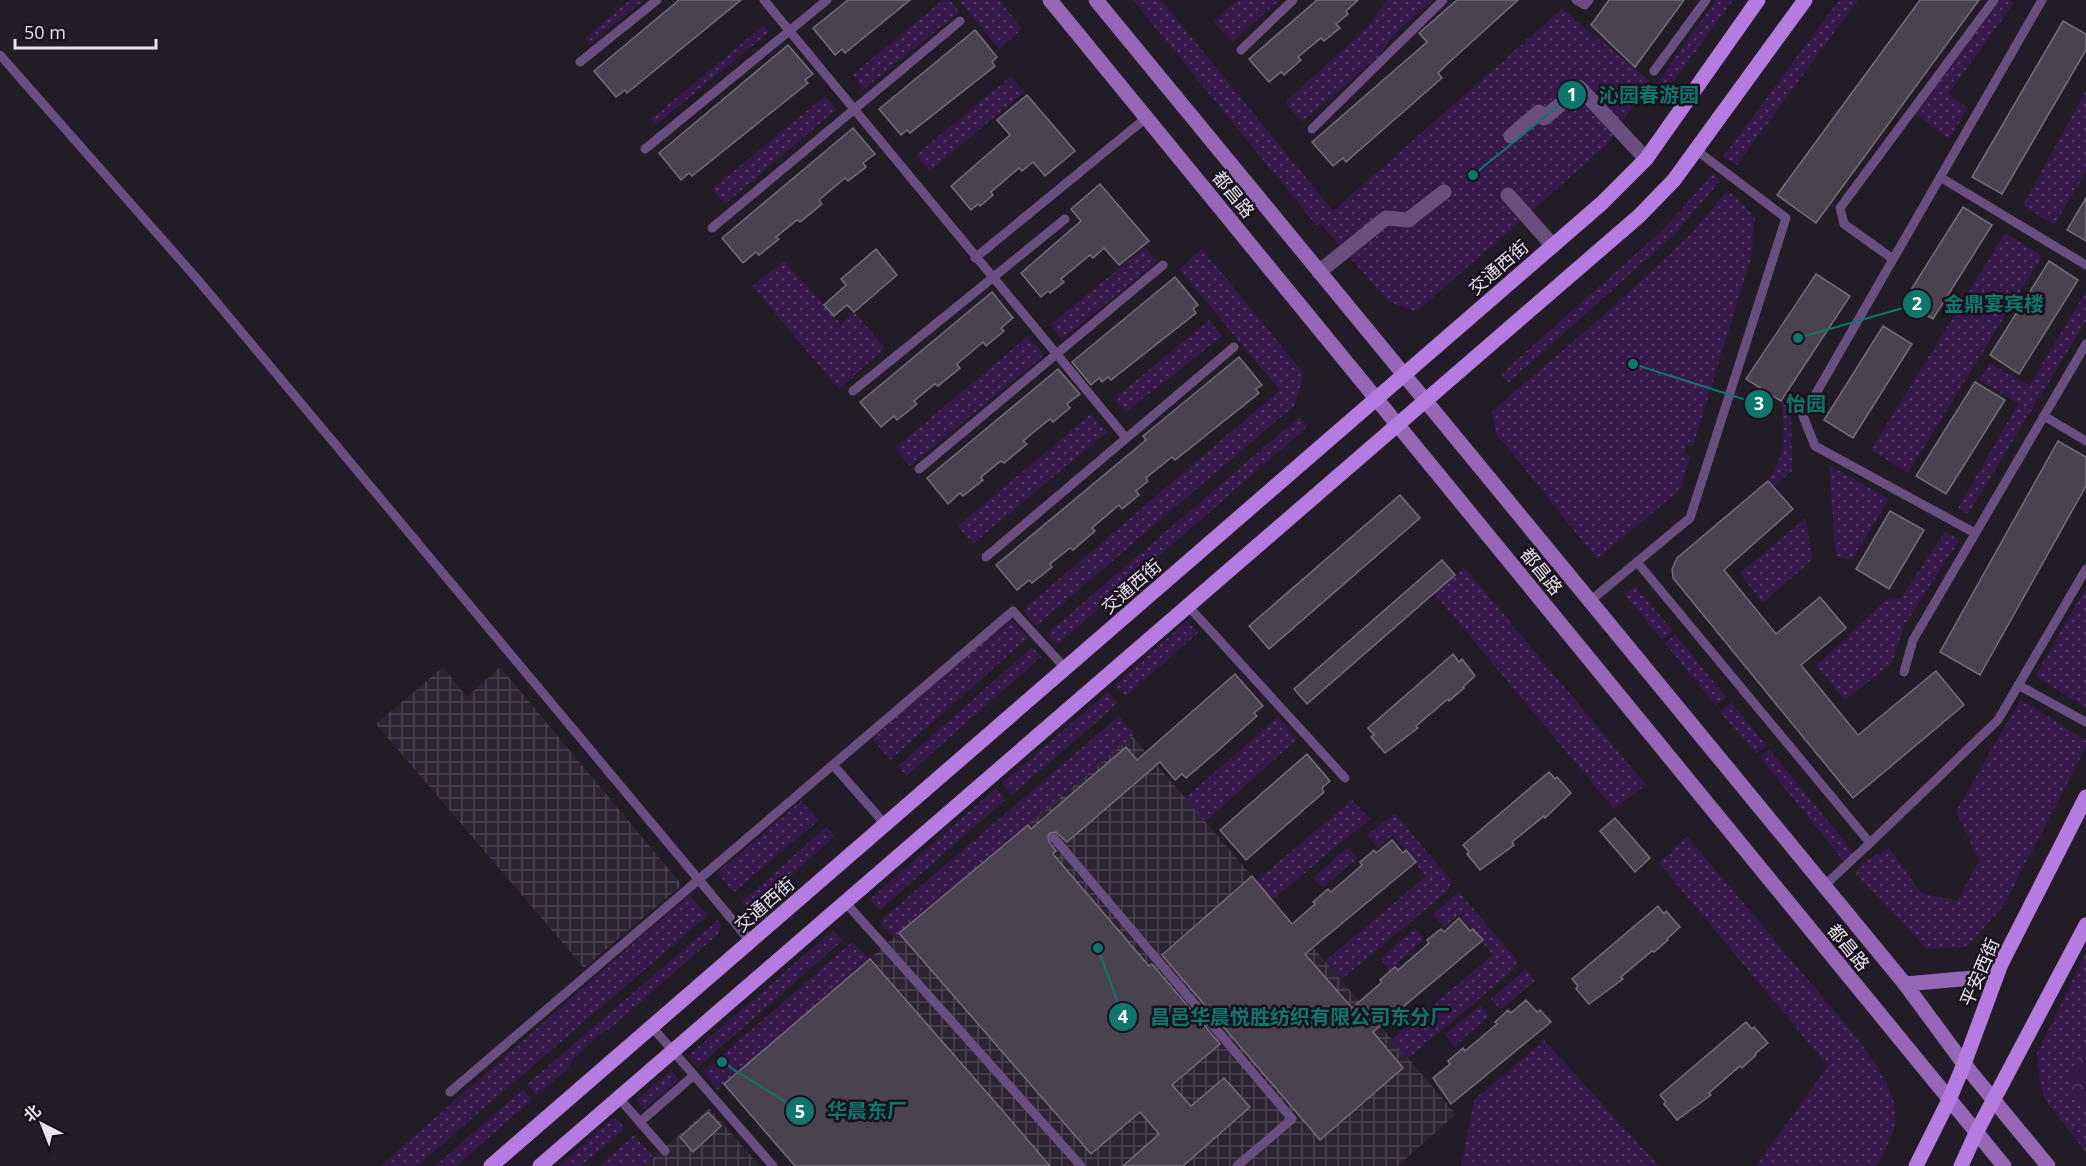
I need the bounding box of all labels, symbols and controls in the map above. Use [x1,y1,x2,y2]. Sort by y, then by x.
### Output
scale bar [15,12,156,50]
text: 50 m [24,20,66,44]
callout: 沁园春游园 [1557,76,1711,114]
text: 沁园春游园 [1599,81,1699,108]
text: 1 [1567,82,1577,106]
street label: 都昌路 [1208,165,1260,223]
street label: 交通西街 [1463,234,1533,300]
callout: 金鼎宴宾楼 [1902,285,2056,323]
text: 金鼎宴宾楼 [1944,290,2044,317]
text: 2 [1912,291,1922,315]
callout: 怡园 [1744,385,1838,423]
text: 怡园 [1786,390,1826,417]
text: 3 [1754,391,1764,415]
street label: 都昌路 [1516,542,1568,600]
street label: 交通西街 [1096,553,1166,619]
street label: 交通西街 [729,871,799,937]
street label: 都昌路 [1823,918,1875,976]
street label: 平安西街 [1954,934,2004,1010]
callout: 昌邑华晨悦胜纺织有限公司东分厂 [1108,998,1462,1036]
text: 昌邑华晨悦胜纺织有限公司东分厂 [1150,1003,1450,1030]
text: 4 [1118,1004,1128,1028]
callout: 华晨东厂 [785,1092,919,1130]
north arrow [12,1094,72,1154]
text: 华晨东厂 [827,1097,907,1124]
text: 北 [19,1099,45,1126]
text: 5 [795,1099,805,1123]

